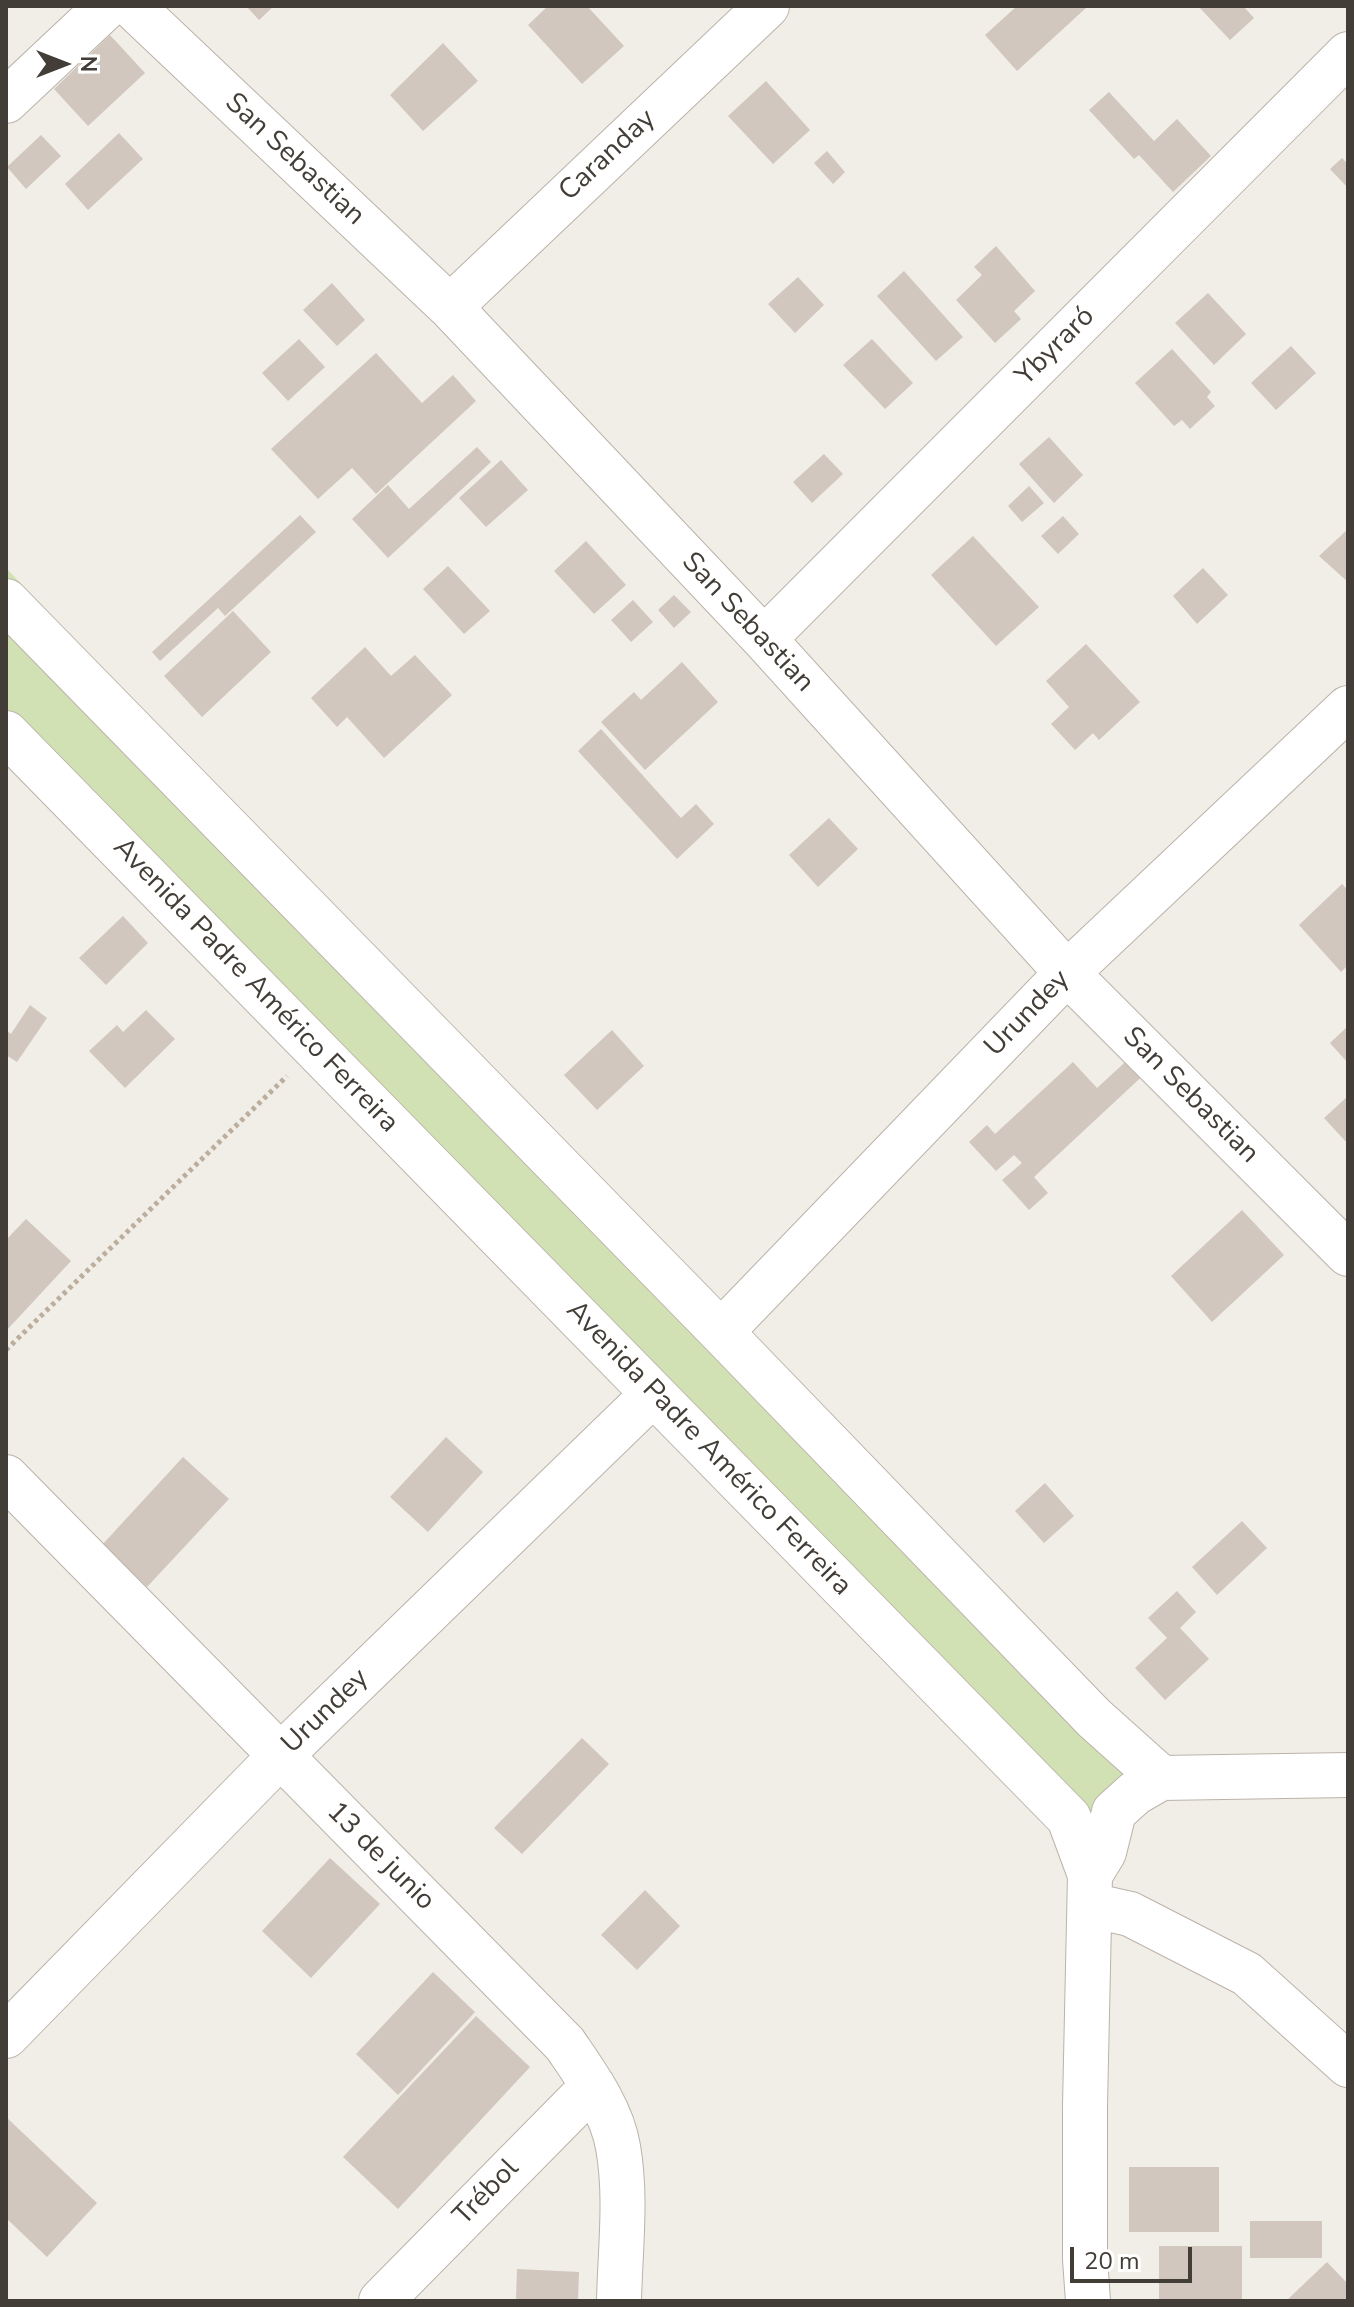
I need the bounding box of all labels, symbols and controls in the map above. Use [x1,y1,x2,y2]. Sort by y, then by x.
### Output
north arrow [24,24,104,104]
text: N [73,56,103,72]
street label: San Sebastian [217,87,371,233]
street label: Caranday [553,103,663,209]
street label: Ybyraró [1010,301,1102,393]
street label: San Sebastian [674,546,820,700]
street label: Avenida Padre Américo Ferreira [105,832,405,1140]
street label: Urundey [979,964,1077,1064]
street label: San Sebastian [1115,1021,1265,1171]
street label: Avenida Padre Américo Ferreira [558,1295,858,1603]
street label: Urundey [276,1663,376,1761]
street label: 13 de junio [319,1796,441,1918]
street label: Trébol [447,2153,527,2233]
scale bar [1074,2231,1196,2281]
text: 20 m [1084,2245,1140,2277]

